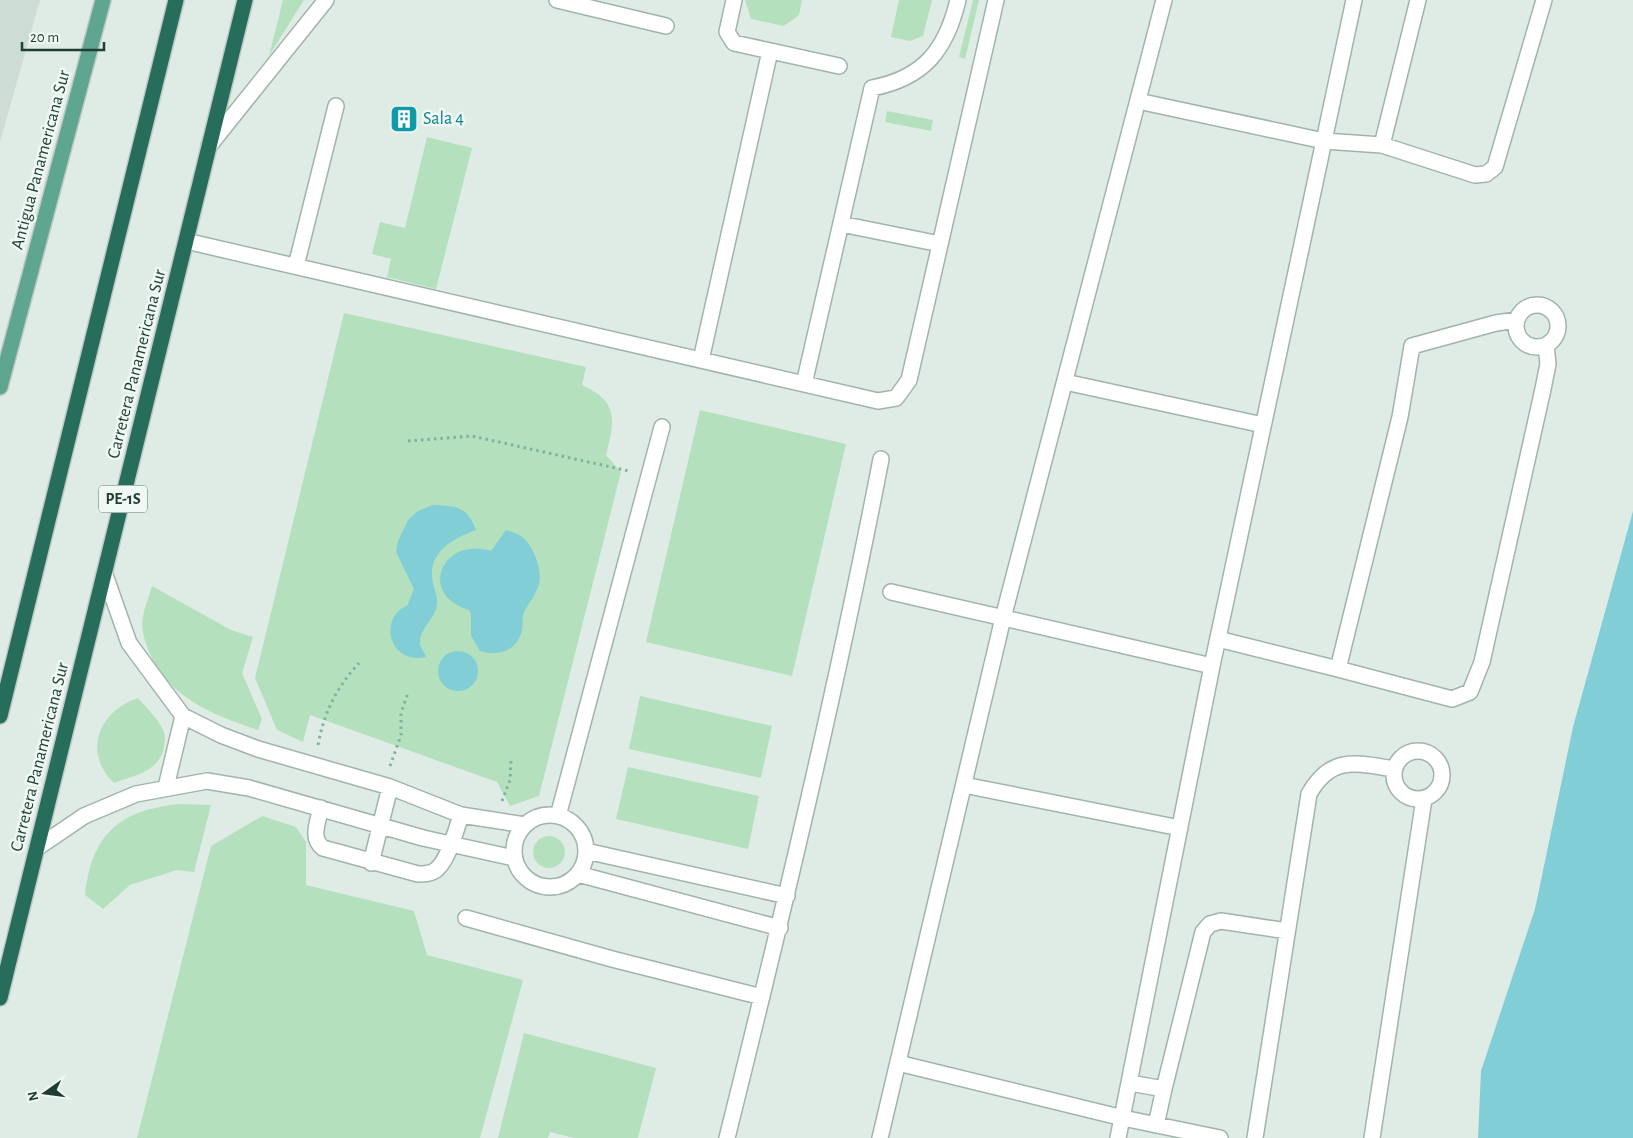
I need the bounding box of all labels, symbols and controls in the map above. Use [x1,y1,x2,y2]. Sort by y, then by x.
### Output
scale bar [22,20,105,52]
text: 20 m [30,30,59,45]
street label: Antigua Panamericana Sur [8,68,74,252]
building icon: Sala 4 [389,104,419,134]
place label: Sala 4 [423,110,464,128]
street label: Carretera Panamericana Sur [105,267,169,460]
road number: PE-1S [99,486,147,512]
street label: Carretera Panamericana Sur [8,660,72,853]
north arrow [20,1068,70,1118]
text: N [25,1089,41,1102]

